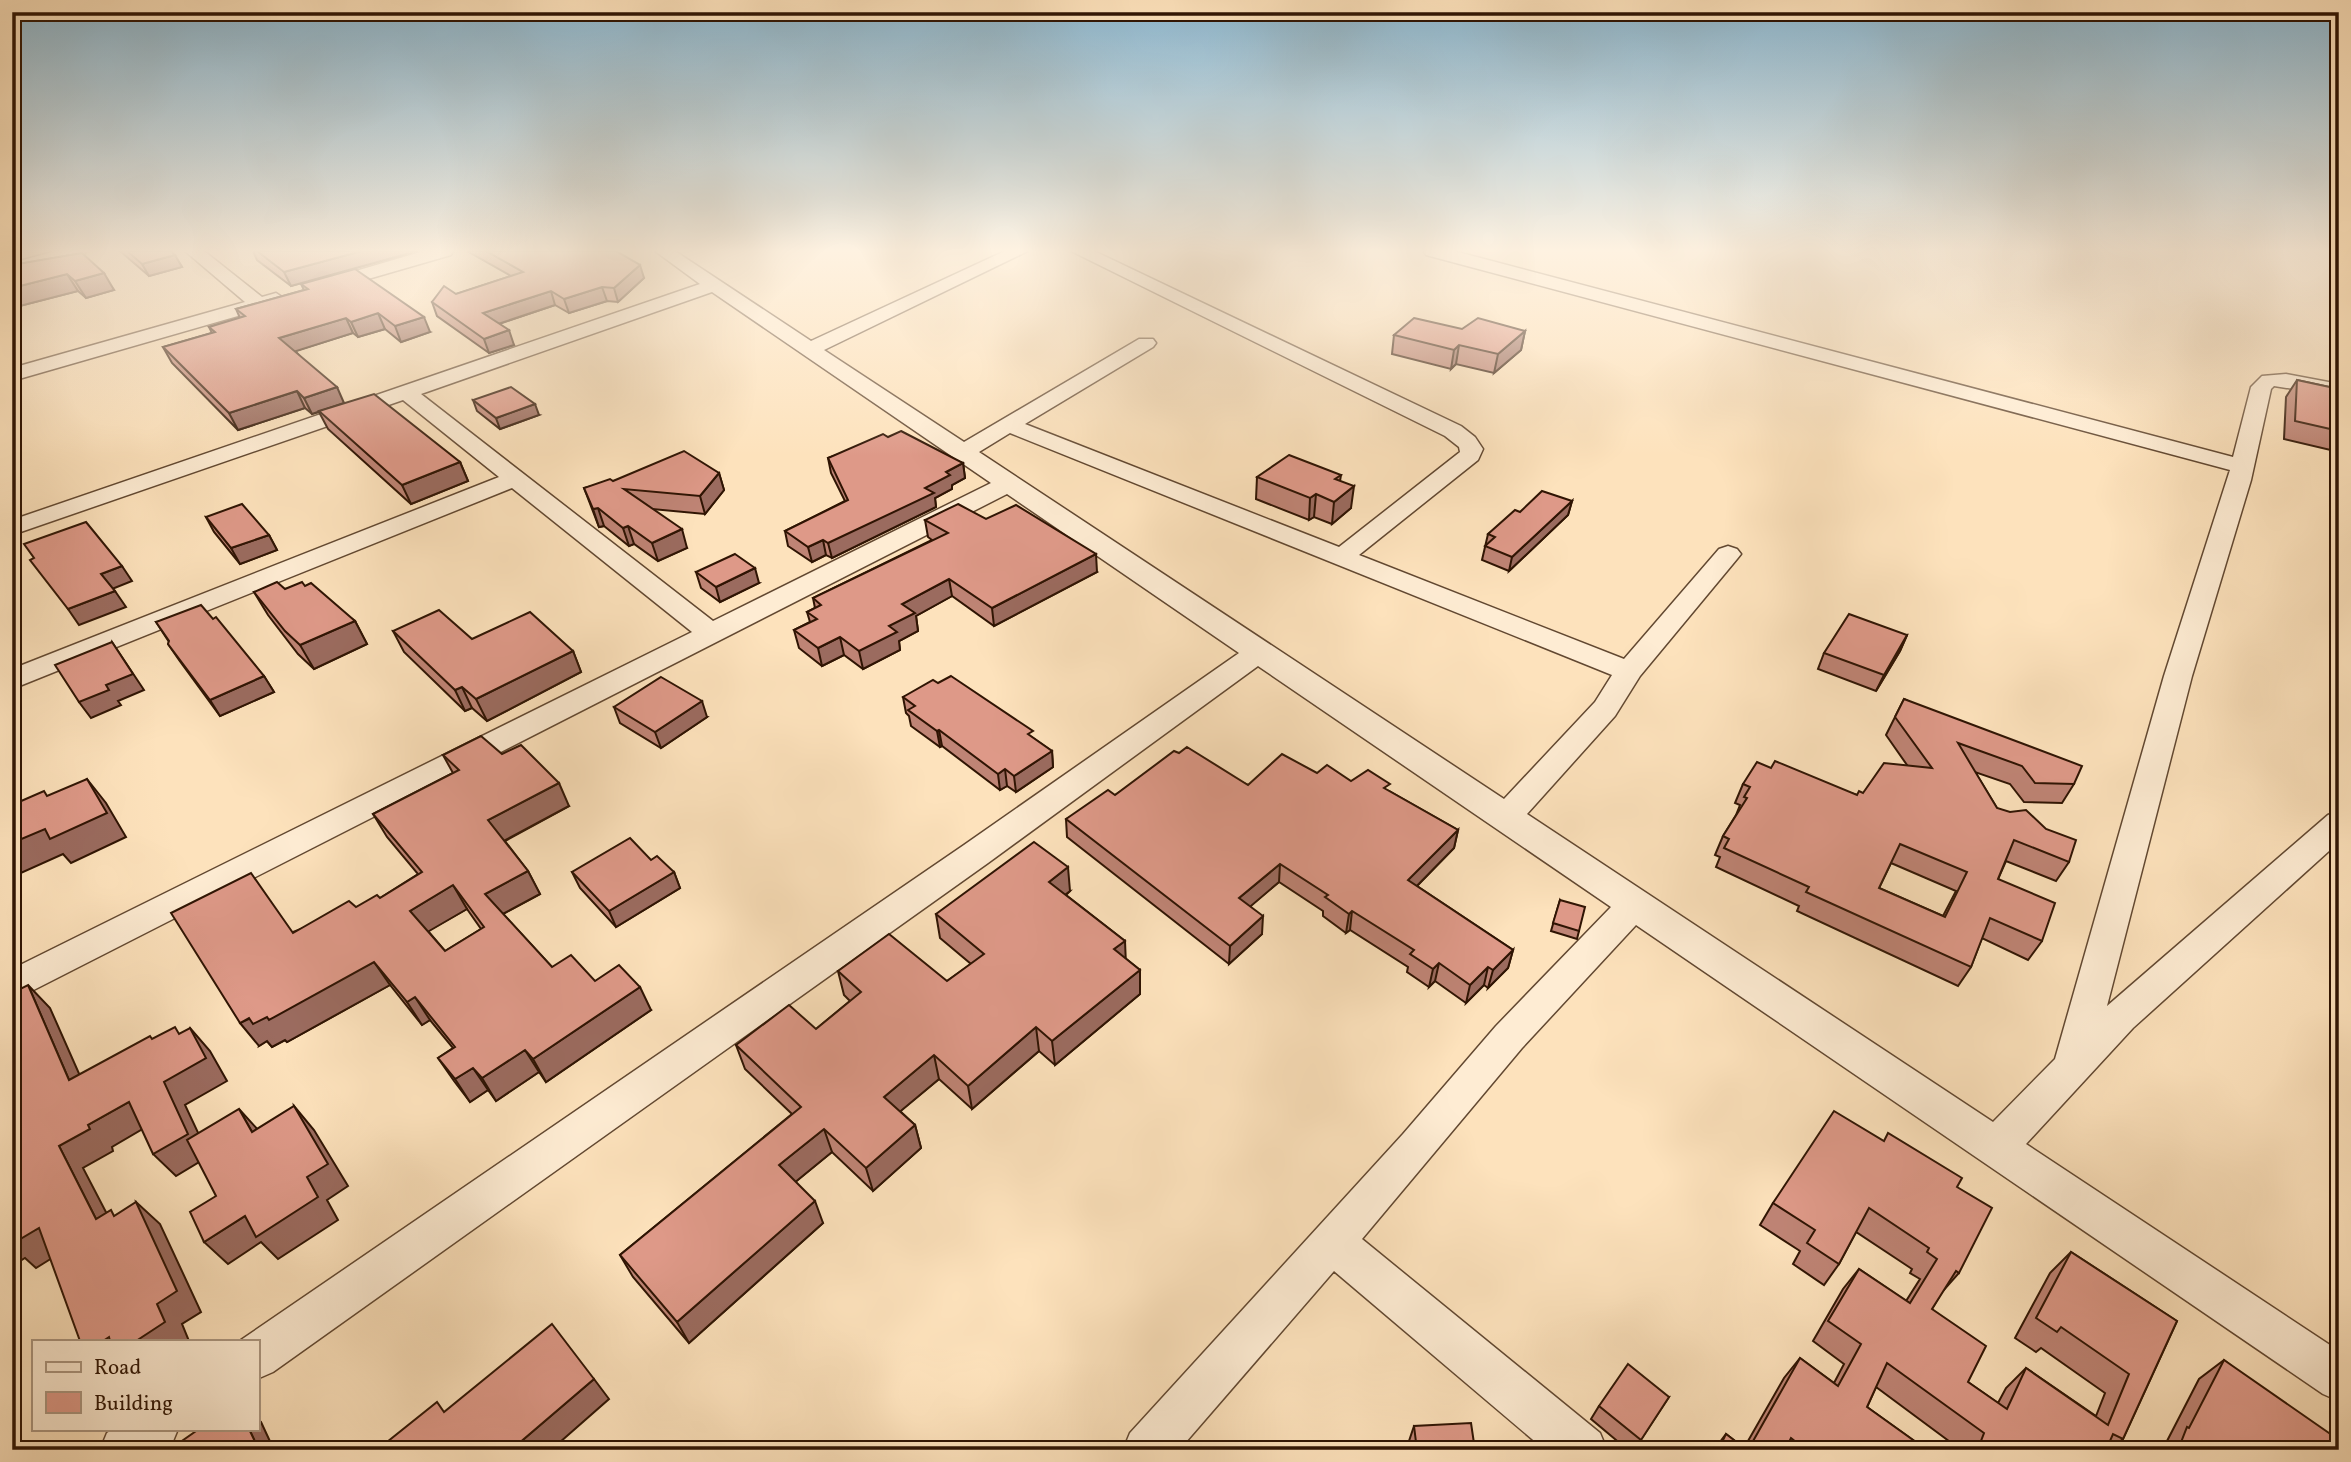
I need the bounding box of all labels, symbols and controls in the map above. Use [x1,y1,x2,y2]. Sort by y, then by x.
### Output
legend [32,1340,259,1430]
text: Road [94,1354,141,1383]
text: Building [94,1390,173,1419]

